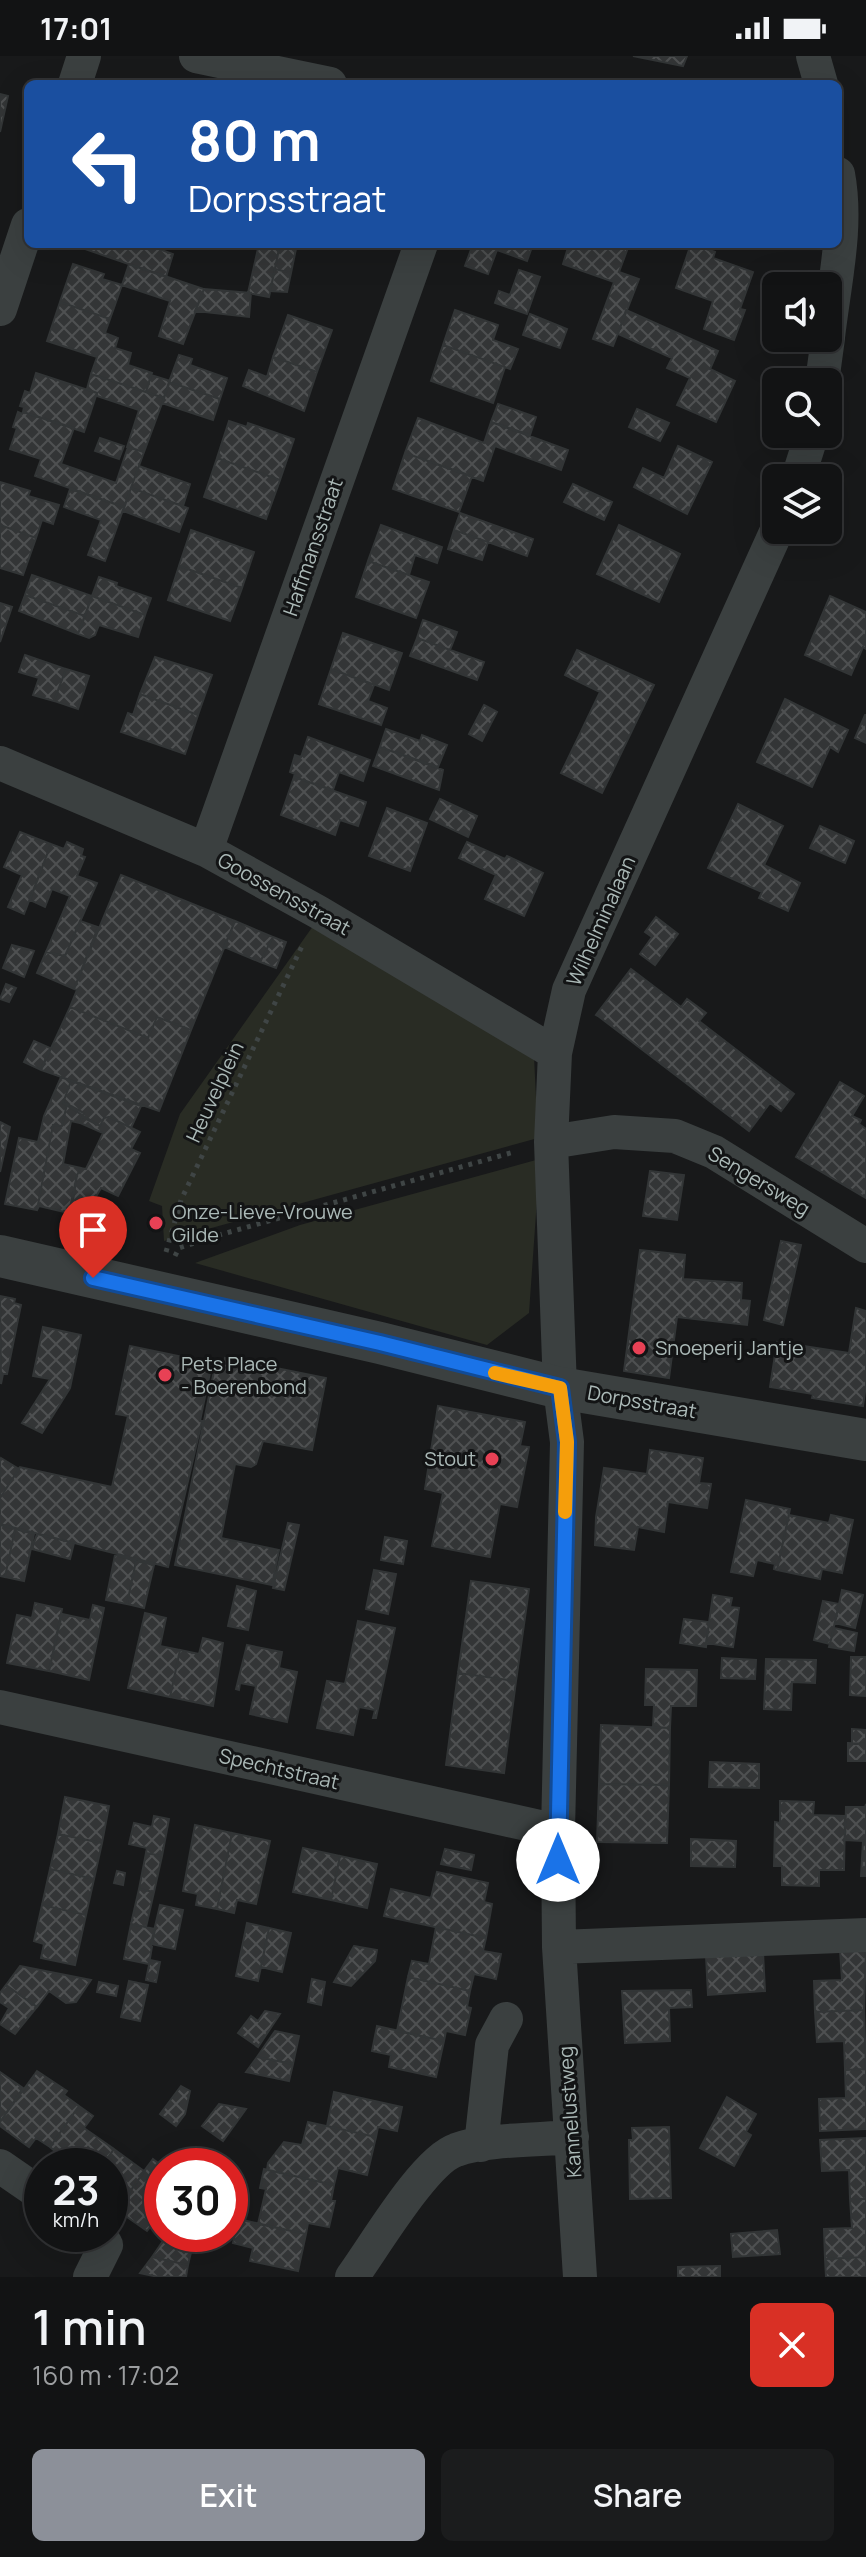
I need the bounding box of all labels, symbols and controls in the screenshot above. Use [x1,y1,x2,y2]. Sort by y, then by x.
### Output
text: 17:01 [40,8,112,49]
text: 80 m [188,101,321,178]
icon: left [56,112,160,216]
text: Dorpsstraat [188,174,386,223]
map controls [762,272,842,544]
button: sound [762,272,842,352]
button: search [762,368,842,448]
button: layers [762,464,842,544]
street label: Haffmansstraat [276,474,349,619]
street label: Goossensstraat [213,846,356,941]
street label: Wilhelminalaan [560,852,641,990]
street label: Heuvelplein [179,1037,250,1146]
street label: Sengersweg [703,1140,815,1222]
pin [59,1196,127,1278]
place label: Onze-Lieve-Vrouwe Gilde [172,1198,353,1248]
icon: arrive [71,1208,115,1252]
marker: Onze-Lieve-Vrouwe Gilde [147,1214,165,1232]
place label: Snoeperij Jantje [655,1334,804,1361]
marker: Snoeperij Jantje [630,1339,648,1357]
place label: Pets Place - Boerenbond [181,1350,307,1400]
marker: Pets Place - Boerenbond [156,1366,174,1384]
street label: Dorpsstraat [585,1379,699,1424]
place label: Stout [424,1445,476,1472]
marker: Stout [483,1450,501,1468]
street label: Spechtstraat [216,1742,342,1795]
position arrow [516,1818,600,1902]
street label: Kannelustweg [551,2045,588,2179]
speed limit sign: 30 [144,2148,248,2252]
text: 23 [52,2162,100,2217]
text: km/h [53,2206,99,2233]
text: 1 min [32,2294,146,2359]
button: close [750,2303,834,2387]
text: 160 m · 17:02 [32,2357,179,2393]
button: Exit [32,2449,425,2541]
button: Share [441,2449,834,2541]

